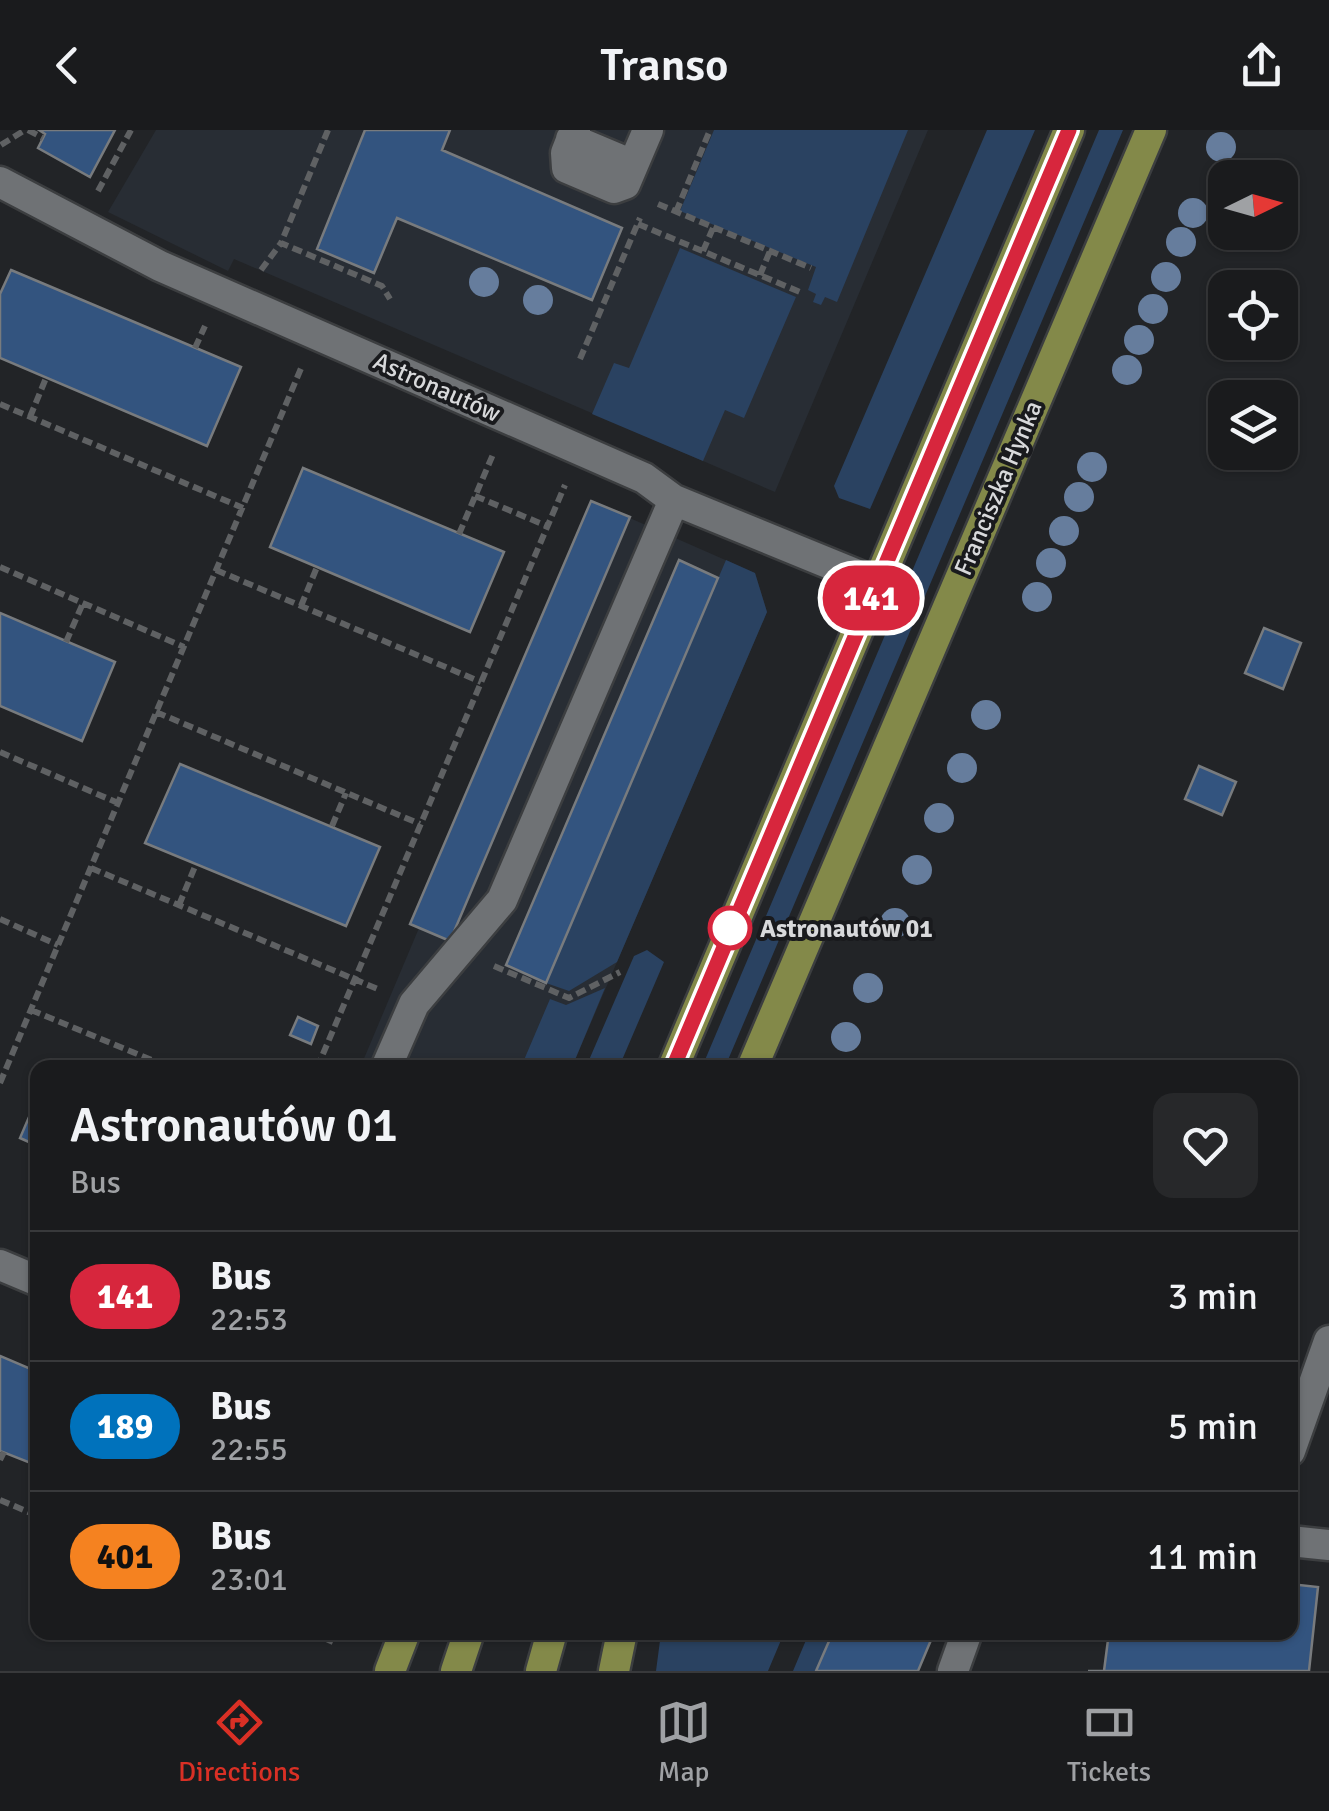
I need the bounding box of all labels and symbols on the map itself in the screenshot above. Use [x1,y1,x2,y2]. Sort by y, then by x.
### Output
north arrow [1208,160,1298,250]
street label: Astronautów [369,345,505,429]
street label: Franciszka Hynka [947,396,1049,580]
line badge: 141 [814,566,928,630]
marker: Astronautów 01 [709,907,751,949]
place label: Astronautów 01 [760,913,933,944]

